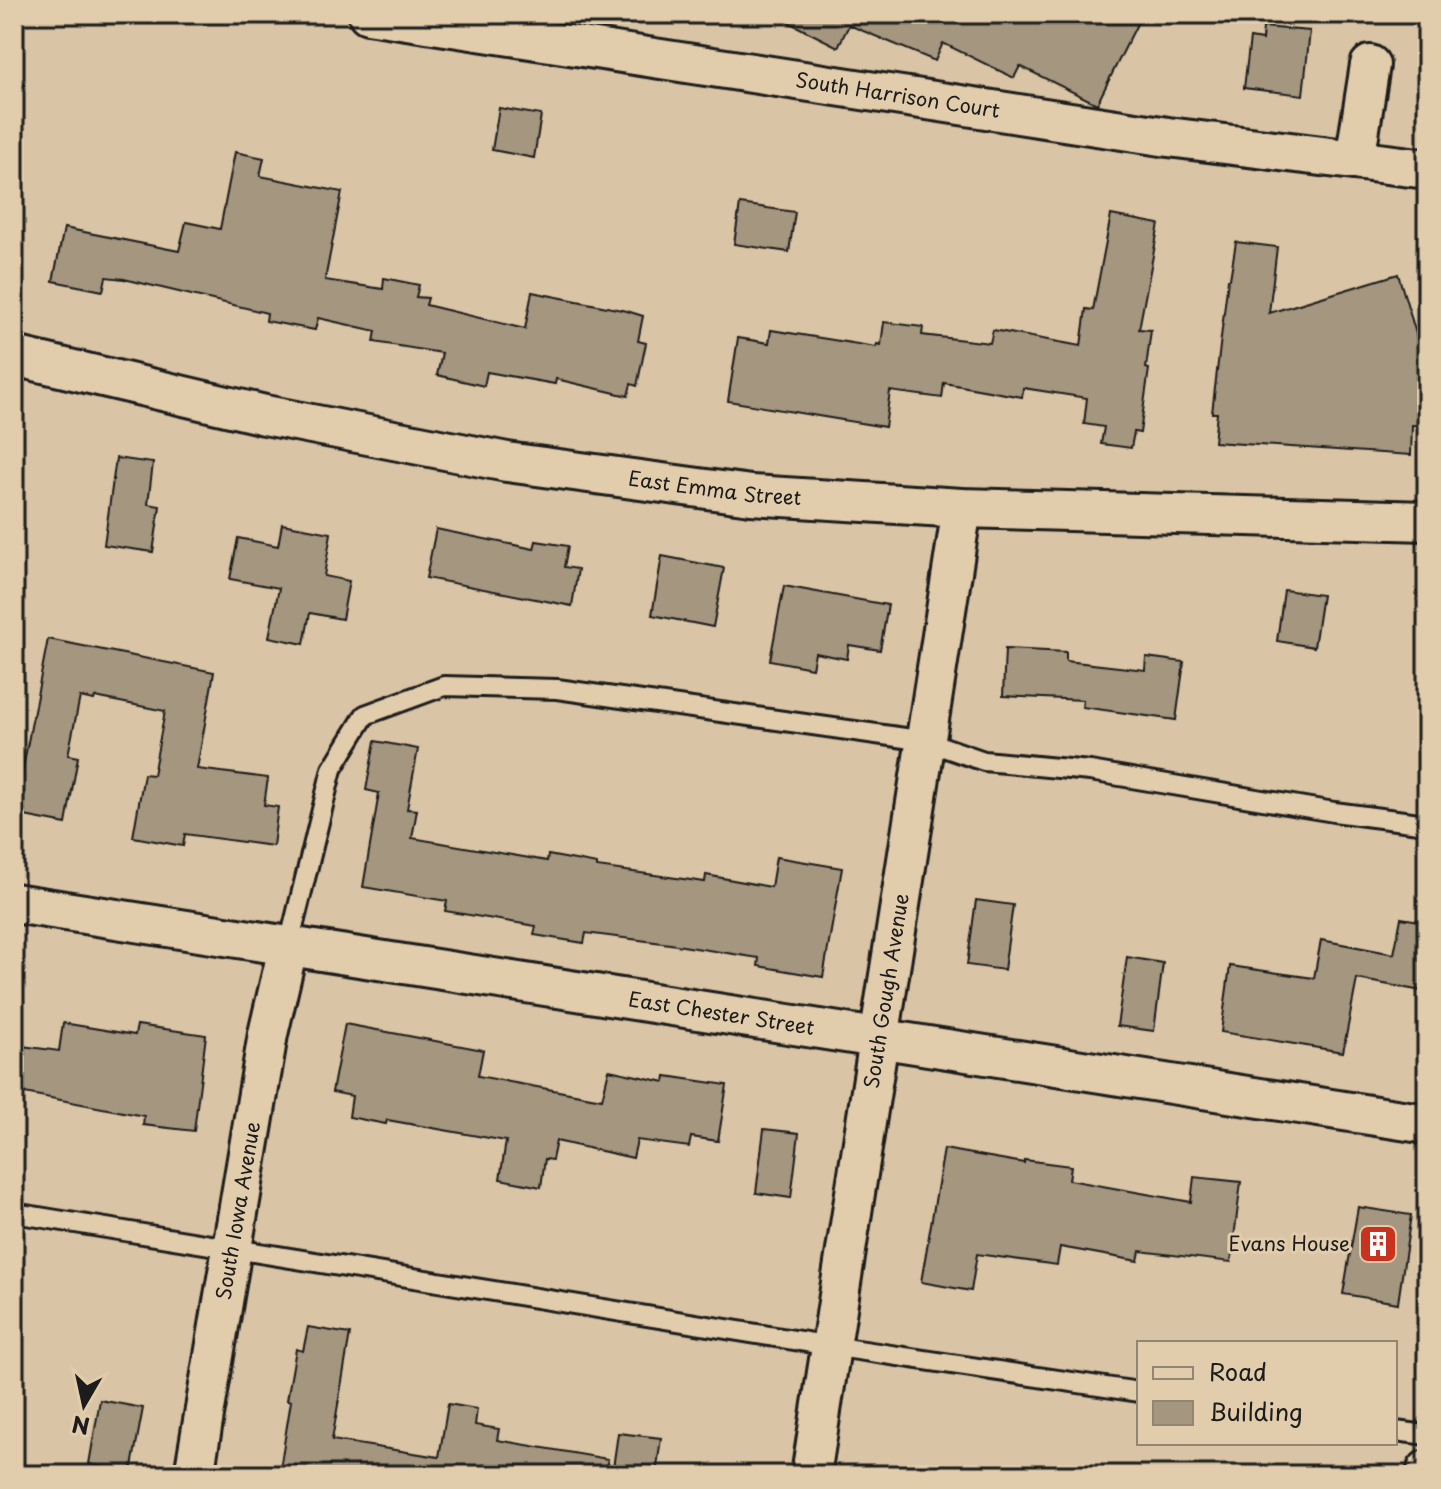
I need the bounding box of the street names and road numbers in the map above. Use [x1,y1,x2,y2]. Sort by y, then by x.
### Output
street label: South Harrison Court [794,64,1002,125]
street label: East Emma Street [627,463,802,512]
street label: South Gough Avenue [856,891,916,1090]
street label: East Chester Street [627,983,817,1042]
street label: South Iowa Avenue [208,1119,267,1302]

